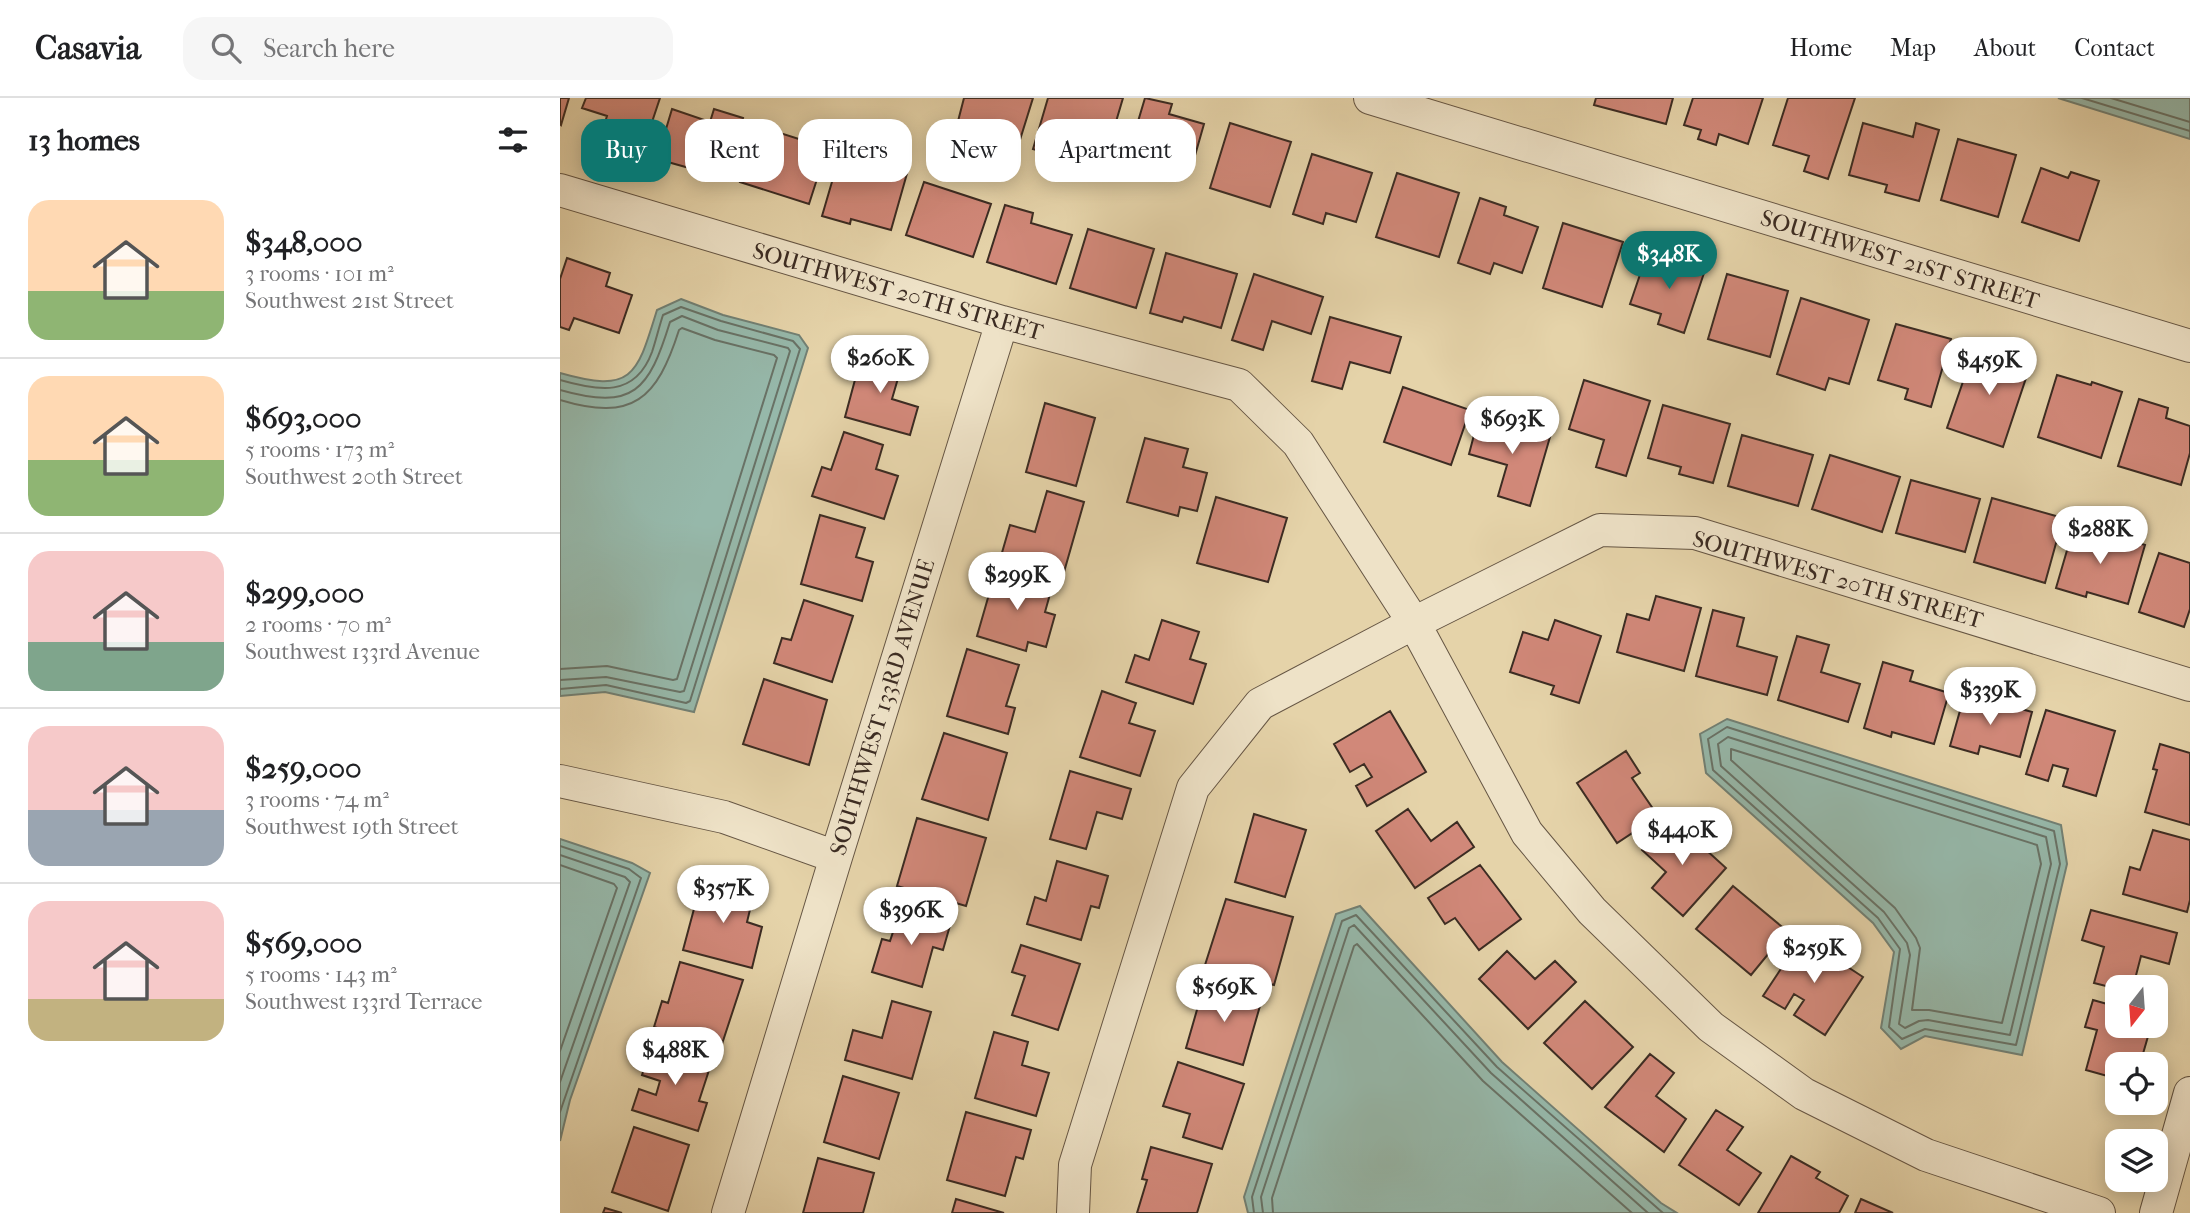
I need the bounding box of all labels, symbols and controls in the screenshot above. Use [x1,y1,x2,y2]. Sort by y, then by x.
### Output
search box [183,17,673,80]
text: Casavia [35,29,141,68]
icon: search [207,29,245,67]
text: Search here [263,33,395,64]
text: Home [1790,34,1852,62]
text: Map [1890,34,1936,62]
text: About [1974,34,2036,62]
text: Contact [2074,34,2155,62]
chip: Buy [581,119,671,182]
chip: Rent [685,119,784,182]
chip: Filters [798,119,912,182]
chip: New [926,119,1021,182]
chip: Apartment [1035,119,1196,182]
icon: filters [494,121,532,159]
text: 13 homes [28,123,140,158]
street label: SOUTHWEST 21ST STREET [1757,204,2043,315]
text: $348,000 [245,225,362,260]
icon: home [84,228,168,312]
pin: $348K [1620,232,1718,291]
street label: SOUTHWEST 20TH STREET [750,237,1047,346]
text: $348K [1637,240,1701,267]
text: 3 rooms · 101 m² [245,260,394,287]
text: Southwest 21st Street [245,287,454,314]
pin: $260K [831,336,929,395]
pin: $459K [1940,338,2038,397]
text: $260K [847,344,913,371]
text: $459K [1957,346,2021,373]
pin: $693K [1463,396,1561,456]
text: $693,000 [245,401,362,436]
icon: home [84,404,168,488]
text: $693K [1480,405,1544,432]
text: 5 rooms · 173 m² [245,436,394,463]
text: Southwest 20th Street [245,463,463,490]
pin: $288K [2051,506,2149,566]
text: $288K [2068,515,2132,542]
street label: SOUTHWEST 20TH STREET [1690,525,1987,634]
pin: $299K [968,552,1066,612]
street label: SOUTHWEST 133RD AVENUE [825,556,940,858]
text: $299K [984,561,1050,588]
text: $299,000 [245,576,364,611]
icon: home [84,579,168,663]
text: 2 rooms · 70 m² [245,611,391,638]
text: Southwest 133rd Avenue [245,638,480,665]
pin: $339K [1941,668,2039,727]
text: $339K [1960,676,2020,703]
text: $259,000 [245,751,362,786]
icon: home [84,754,168,838]
text: 3 rooms · 74 m² [245,786,389,813]
pin: $440K [1633,808,1731,867]
text: Southwest 19th Street [245,813,459,840]
text: $440K [1647,816,1717,843]
pin: $357K [674,866,772,925]
text: $357K [693,874,753,901]
pin: $396K [862,888,960,947]
text: $396K [879,896,943,923]
text: $569,000 [245,926,362,961]
pin: $259K [1765,926,1863,985]
icon: home [84,929,168,1013]
text: $259K [1782,934,1846,961]
text: 5 rooms · 143 m² [245,961,397,988]
pin: $569K [1175,964,1273,1024]
text: $569K [1192,973,1256,1000]
north arrow [2105,975,2168,1038]
map controls [2105,975,2168,1192]
text: Southwest 133rd Terrace [245,988,482,1015]
pin: $488K [626,1028,724,1087]
text: $488K [642,1036,708,1063]
button: locate [2105,1052,2168,1115]
button: layers [2105,1129,2168,1192]

